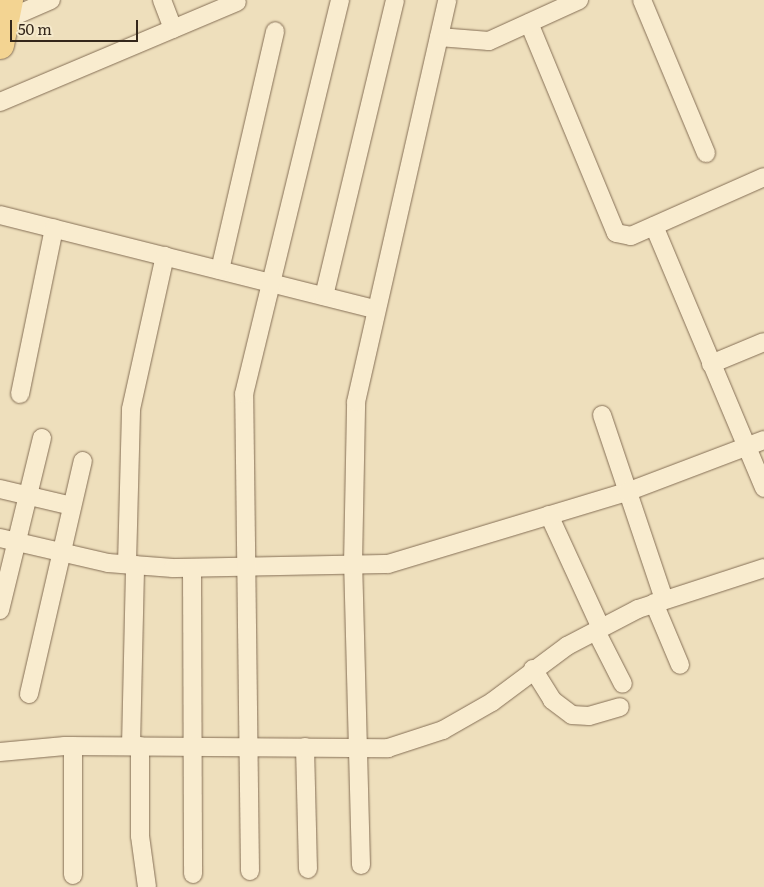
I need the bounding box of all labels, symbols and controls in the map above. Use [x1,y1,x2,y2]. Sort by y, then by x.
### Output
scale bar [12,10,140,42]
text: 50 m [18,17,52,40]

